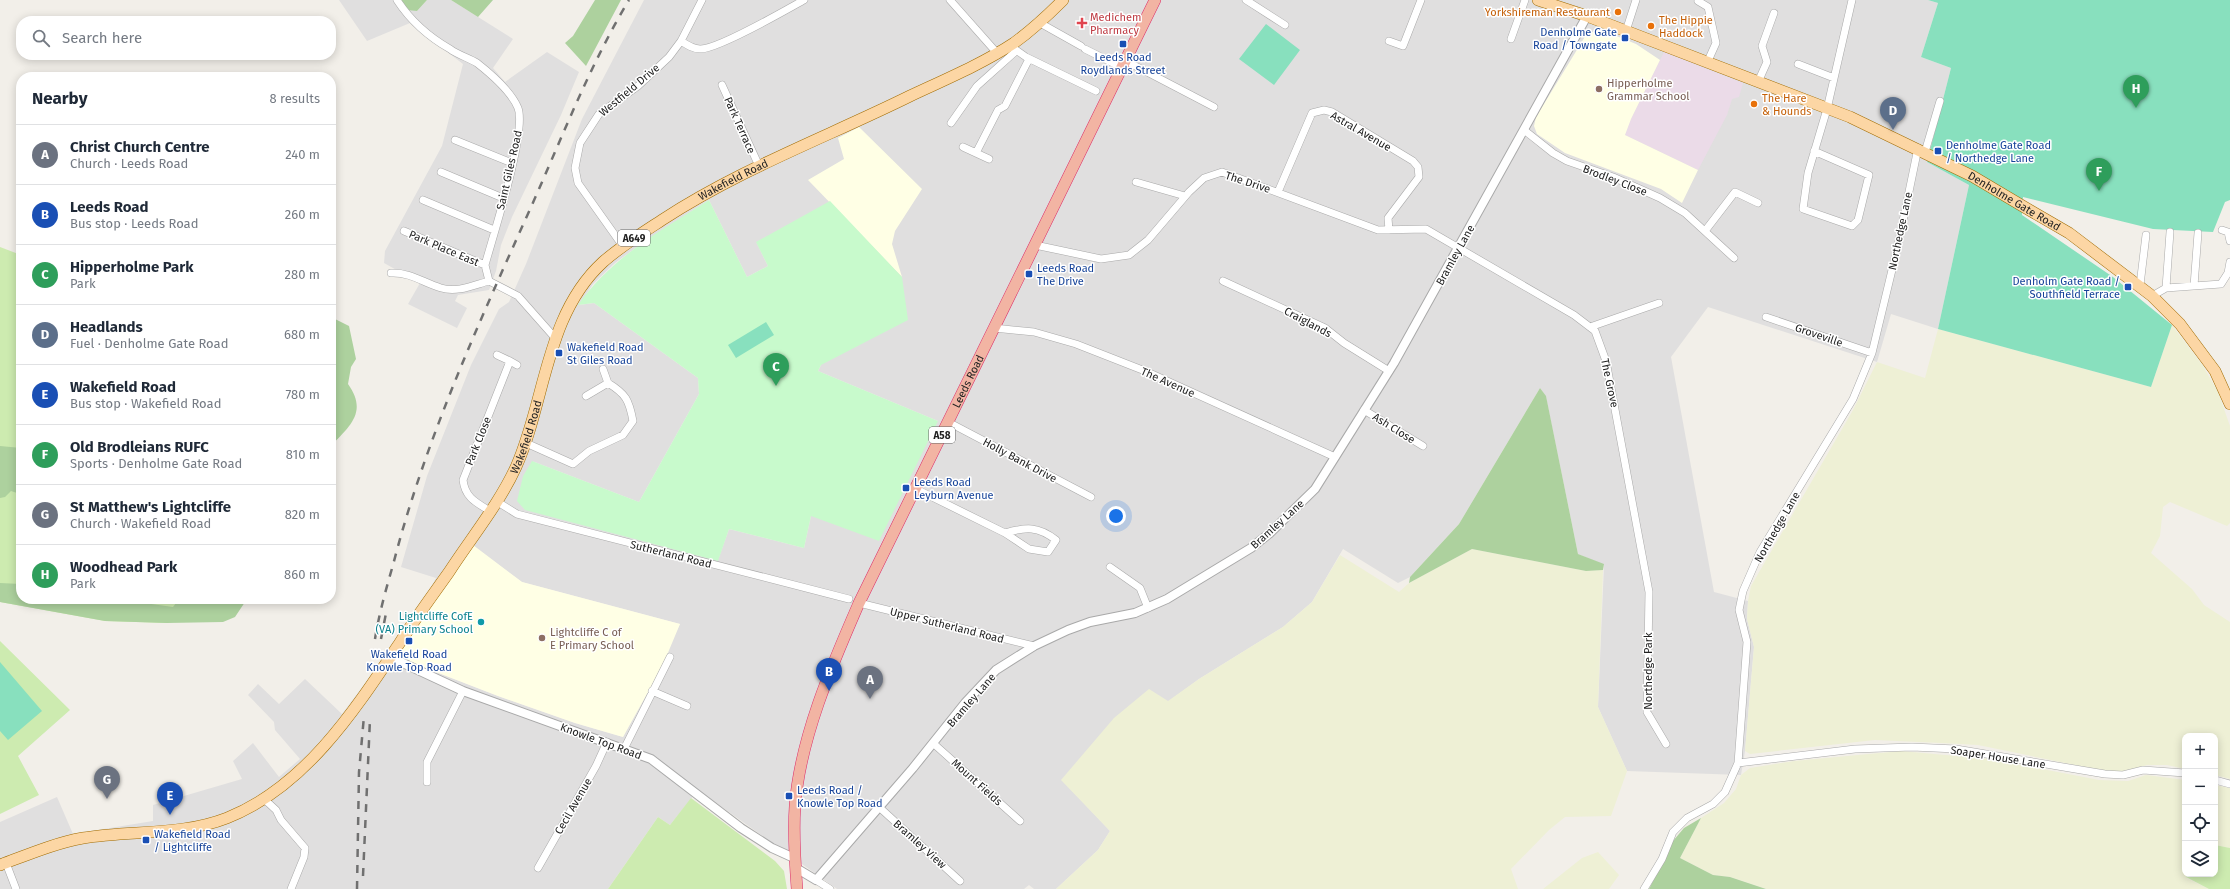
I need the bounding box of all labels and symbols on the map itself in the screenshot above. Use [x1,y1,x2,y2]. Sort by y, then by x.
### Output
place label: Yorkshireman Restaurant [1485,6,1610,19]
marker: Yorkshireman Restaurant [1613,7,1623,17]
place label: Medichem Pharmacy [1090,11,1141,37]
place label: The Hippie Haddock [1659,14,1713,40]
marker: Medichem Pharmacy [1077,18,1087,28]
marker: The Hippie Haddock [1646,21,1656,31]
place label: Denholme Gate Road / Towngate [1533,26,1617,52]
marker: Denholme Gate Road / Towngate [1620,33,1630,43]
marker: Leeds Road Roydlands Street [1118,39,1128,49]
place label: Leeds Road Roydlands Street [1081,51,1165,77]
street label: Westfield Drive [596,61,662,119]
pin: H [2123,75,2149,108]
place label: Hipperholme Grammar School [1607,77,1690,103]
marker: Hipperholme Grammar School [1594,84,1604,94]
place label: The Hare & Hounds [1762,92,1811,118]
street label: Park Terrace [721,95,758,156]
pin: D [1880,97,1906,130]
marker: The Hare & Hounds [1749,99,1759,109]
street label: Astral Avenue [1328,109,1393,154]
street label: Saint Giles Road [494,129,525,211]
place label: Denholme Gate Road / Northedge Lane [1946,139,2051,165]
marker: Denholme Gate Road / Northedge Lane [1933,146,1943,156]
street label: Wakefield Road [696,157,770,203]
pin: F [2086,158,2112,191]
street label: Brodley Close [1581,162,1649,199]
street label: The Drive [1224,169,1272,196]
street label: Denholme Gate Road [1966,169,2063,234]
street label: Northedge Lane [1886,191,1915,271]
street label: Bramley Lane [1433,223,1477,288]
street label: Park Place East [407,228,481,269]
road number: A649 [618,230,650,246]
place label: Leeds Road The Drive [1037,262,1094,288]
marker: Leeds Road The Drive [1024,269,1034,279]
place label: Denholm Gate Road / Southfield Terrace [2012,275,2120,301]
marker: Denholm Gate Road / Southfield Terrace [2123,282,2133,292]
street label: Craiglands [1282,304,1334,340]
street label: Groveville [1793,321,1844,350]
place label: Wakefield Road St Giles Road [567,341,644,367]
marker: Wakefield Road St Giles Road [554,348,564,358]
pin: C [763,353,789,386]
street label: Leeds Road [950,353,987,410]
street label: The Grove [1598,357,1621,409]
street label: The Avenue [1139,365,1197,400]
street label: Wakefield Road [508,399,545,476]
street label: Ash Close [1370,410,1417,447]
street label: Park Close [463,415,494,467]
road number: A58 [929,427,955,443]
street label: Holly Bank Drive [980,435,1059,485]
place label: Leeds Road Leyburn Avenue [914,476,994,502]
marker: Leeds Road Leyburn Avenue [901,483,911,493]
street label: Northedge Lane [1752,490,1803,565]
street label: Bramley Lane [1248,497,1307,552]
your location [1106,506,1126,526]
street label: Sutherland Road [629,538,713,571]
street label: Upper Sutherland Road [889,605,1005,646]
place label: Lightcliffe CofE (VA) Primary School [375,610,473,636]
marker: Lightcliffe CofE (VA) Primary School [476,617,486,627]
place label: Lightcliffe C of E Primary School [550,626,634,652]
street label: Northedge Park [1642,632,1655,710]
marker: Lightcliffe C of E Primary School [537,633,547,643]
marker: Wakefield Road Knowle Top Road [404,636,414,646]
place label: Wakefield Road Knowle Top Road [366,648,452,674]
pin: B [816,658,842,691]
pin: A [857,666,883,699]
street label: Bramley Lane [944,671,998,730]
street label: Knowle Top Road [558,721,643,762]
street label: Soaper House Lane [1949,744,2046,771]
street label: Mount Fields [949,756,1005,809]
pin: G [94,766,120,799]
street label: Cecil Avenue [552,776,595,837]
pin: E [157,782,183,815]
place label: Leeds Road / Knowle Top Road [797,784,883,810]
marker: Leeds Road / Knowle Top Road [784,791,794,801]
street label: Bramley View [891,817,949,872]
place label: Wakefield Road / Lightcliffe [154,828,231,854]
marker: Wakefield Road / Lightcliffe [141,835,151,845]

